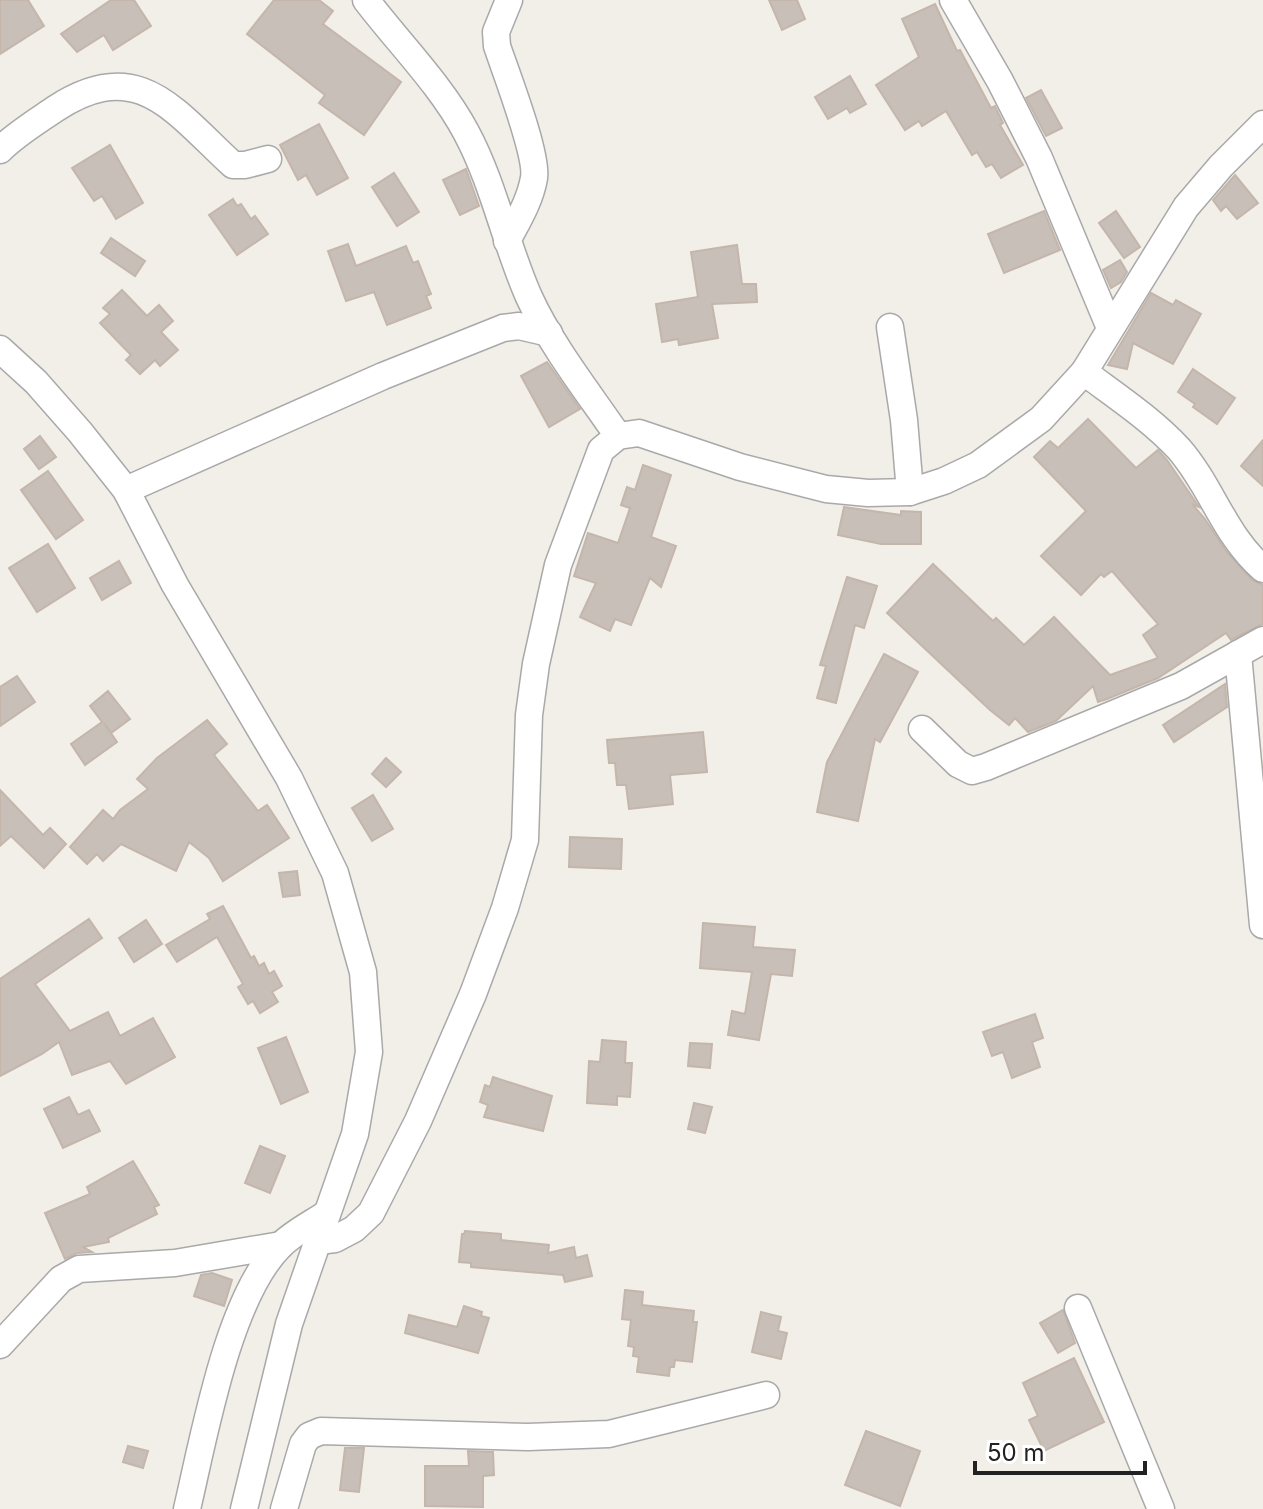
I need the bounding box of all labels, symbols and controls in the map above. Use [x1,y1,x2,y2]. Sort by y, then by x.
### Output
scale bar [975,1425,1145,1475]
text: 50 m [987,1438,1045,1467]

